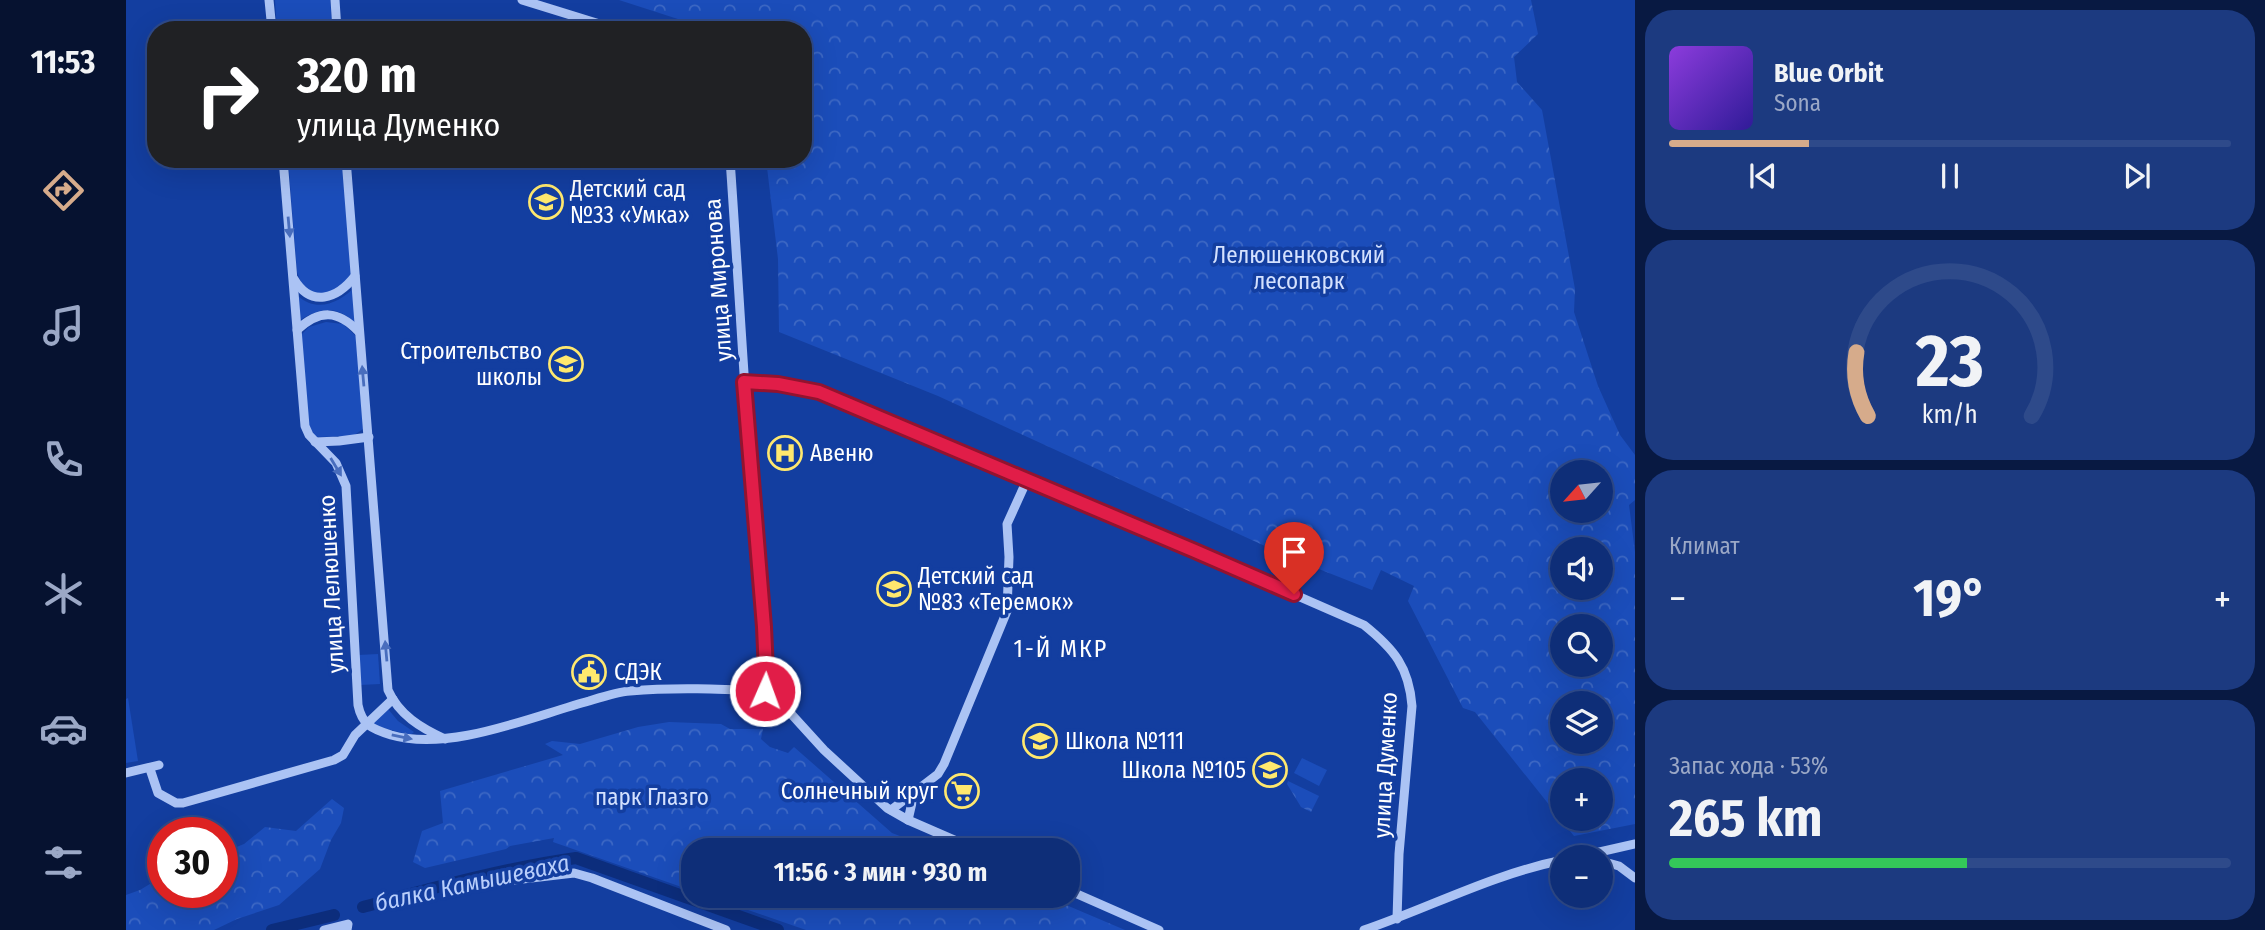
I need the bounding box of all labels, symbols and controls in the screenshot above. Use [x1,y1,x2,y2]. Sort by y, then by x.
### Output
text: 11:53 [31,43,95,81]
text: 320 m [297,46,417,105]
icon: right [182,49,273,140]
text: Blue Orbit [1774,58,1884,89]
text: Sona [1774,89,1821,117]
text: улица Думенко [297,106,500,144]
icon: previous [1744,157,1782,195]
icon: pause [1931,157,1969,195]
icon: next [2118,157,2156,195]
icon: directions [39,166,88,215]
place label: Детский сад №33 «Умка» [569,175,690,229]
school or university icon: Детский сад №33 «Умка» [527,183,565,221]
street label: улица Миронова [698,198,738,362]
one-way arrow [284,216,295,238]
park label: Лелюшенковский лесопарк [1213,241,1385,295]
icon: music [39,301,88,350]
text: 23 [1915,318,1984,405]
place label: Строительство школы [400,337,542,391]
school or university icon: Строительство школы [547,345,585,383]
one-way arrow [357,365,368,387]
text: km/h [1922,400,1978,430]
hospital icon: Авеню [766,434,804,472]
icon: phone [39,435,88,484]
place label: Авеню [810,439,874,467]
one-way arrow [330,457,343,477]
north arrow [1550,460,1614,523]
map controls [1550,460,1613,908]
street label: улица Лелюшенко [312,494,350,674]
pin [1264,522,1324,594]
text: Климат [1669,532,1740,560]
icon: arrive [1275,533,1313,571]
button: sound [1550,537,1613,600]
place label: Детский сад №83 «Теремок» [917,562,1074,616]
text: 19° [1913,567,1987,630]
icon: climate [39,569,88,618]
school or university icon: Детский сад №83 «Теремок» [875,570,913,608]
text: − [1669,576,1686,622]
text: + [2214,576,2231,622]
button: search [1550,614,1613,677]
district label: 1-Й МКР [1014,635,1108,663]
one-way arrow [380,640,391,662]
public building icon: СДЭК [570,653,608,691]
position arrow [728,654,802,728]
place label: СДЭК [614,658,663,686]
street label: улица Думенко [1367,691,1403,839]
button: layers [1550,691,1613,754]
icon: car [39,704,88,753]
school or university icon: Школа №111 [1021,722,1059,760]
place label: Школа №111 [1065,727,1184,755]
one-way arrow [391,732,413,743]
school or university icon: Школа №105 [1251,751,1289,789]
text: Запас хода · 53% [1669,752,1828,780]
place label: Школа №105 [1121,756,1246,784]
button: + [1550,768,1613,831]
supermarket icon: Солнечный круг [943,772,981,810]
place label: Солнечный круг [781,777,938,805]
park label: парк Глазго [595,783,709,811]
text: 265 km [1669,787,1823,850]
speed limit sign: 30 [147,817,238,908]
icon: filters [39,838,88,887]
button: − [1550,845,1613,908]
water label: балка Камышеваха [372,849,572,917]
text: 11:56 · 3 мин · 930 m [774,857,987,888]

